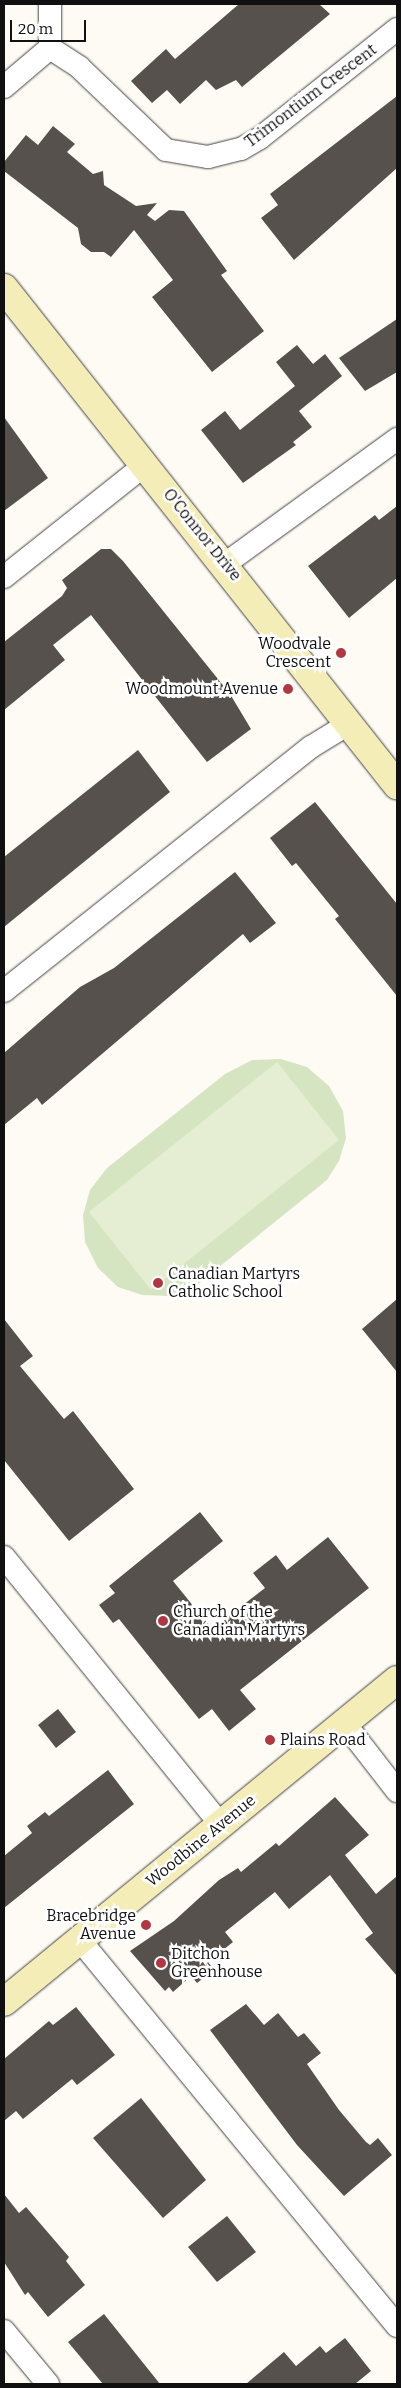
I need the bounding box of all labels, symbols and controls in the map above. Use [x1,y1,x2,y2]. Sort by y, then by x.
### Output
scale bar [12,10,89,42]
text: 20 m [18,20,53,38]
street label: Trimontium Crescent [241,40,381,152]
street label: O'Connor Drive [159,485,245,585]
place label: Woodvale Crescent [258,634,331,672]
marker: Woodvale Crescent [335,647,347,659]
place label: Woodmount Avenue [125,679,278,699]
marker: Woodmount Avenue [282,683,294,695]
place label: Canadian Martyrs Catholic School [168,1264,300,1302]
marker: Canadian Martyrs Catholic School [152,1277,164,1289]
place label: Church of the Canadian Martyrs [173,1602,305,1640]
marker: Church of the Canadian Martyrs [157,1615,169,1627]
place label: Plains Road [280,1730,366,1750]
marker: Plains Road [264,1734,276,1746]
street label: Woodbine Avenue [142,1791,260,1891]
place label: Bracebridge Avenue [46,1906,136,1944]
marker: Bracebridge Avenue [140,1919,152,1931]
place label: Ditchon Greenhouse [171,1944,263,1982]
marker: Ditchon Greenhouse [155,1957,167,1969]

